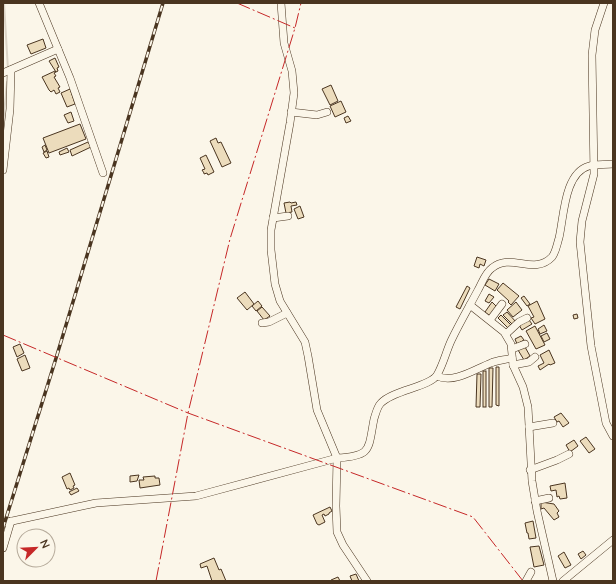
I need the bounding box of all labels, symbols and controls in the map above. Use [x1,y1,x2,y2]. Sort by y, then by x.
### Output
north arrow [16,528,56,568]
text: N [36,537,53,551]

